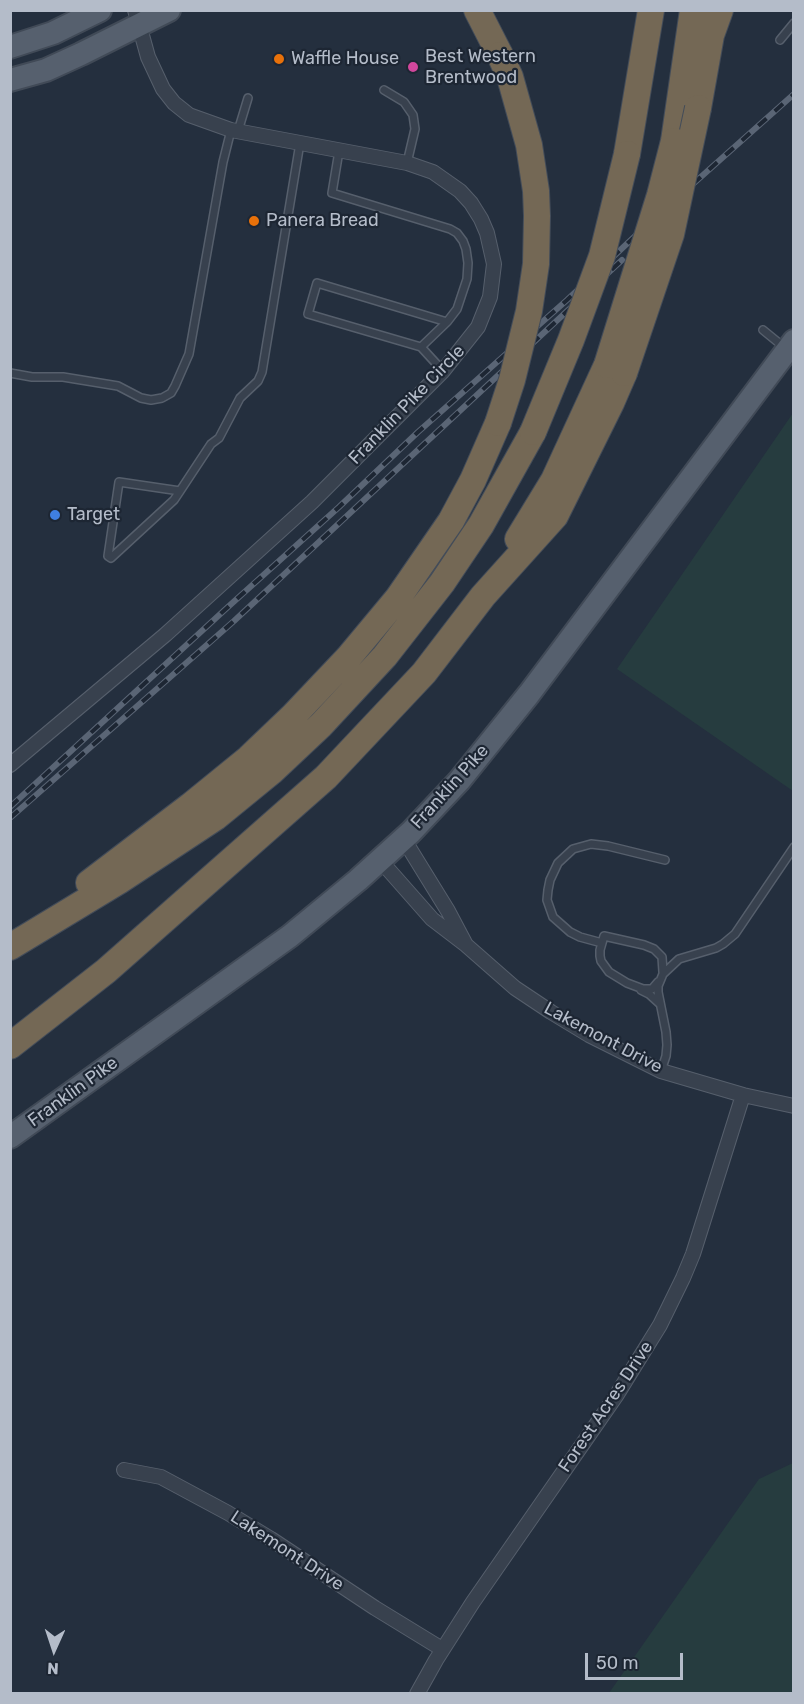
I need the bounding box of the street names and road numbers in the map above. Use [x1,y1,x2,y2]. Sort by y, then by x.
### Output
street label: Franklin Pike Circle [344,341,470,469]
street label: Franklin Pike [407,740,493,834]
street label: Lakemont Drive [540,998,666,1078]
street label: Franklin Pike [24,1052,122,1132]
street label: Forest Acres Drive [554,1337,658,1477]
street label: Lakemont Drive [226,1506,348,1596]

